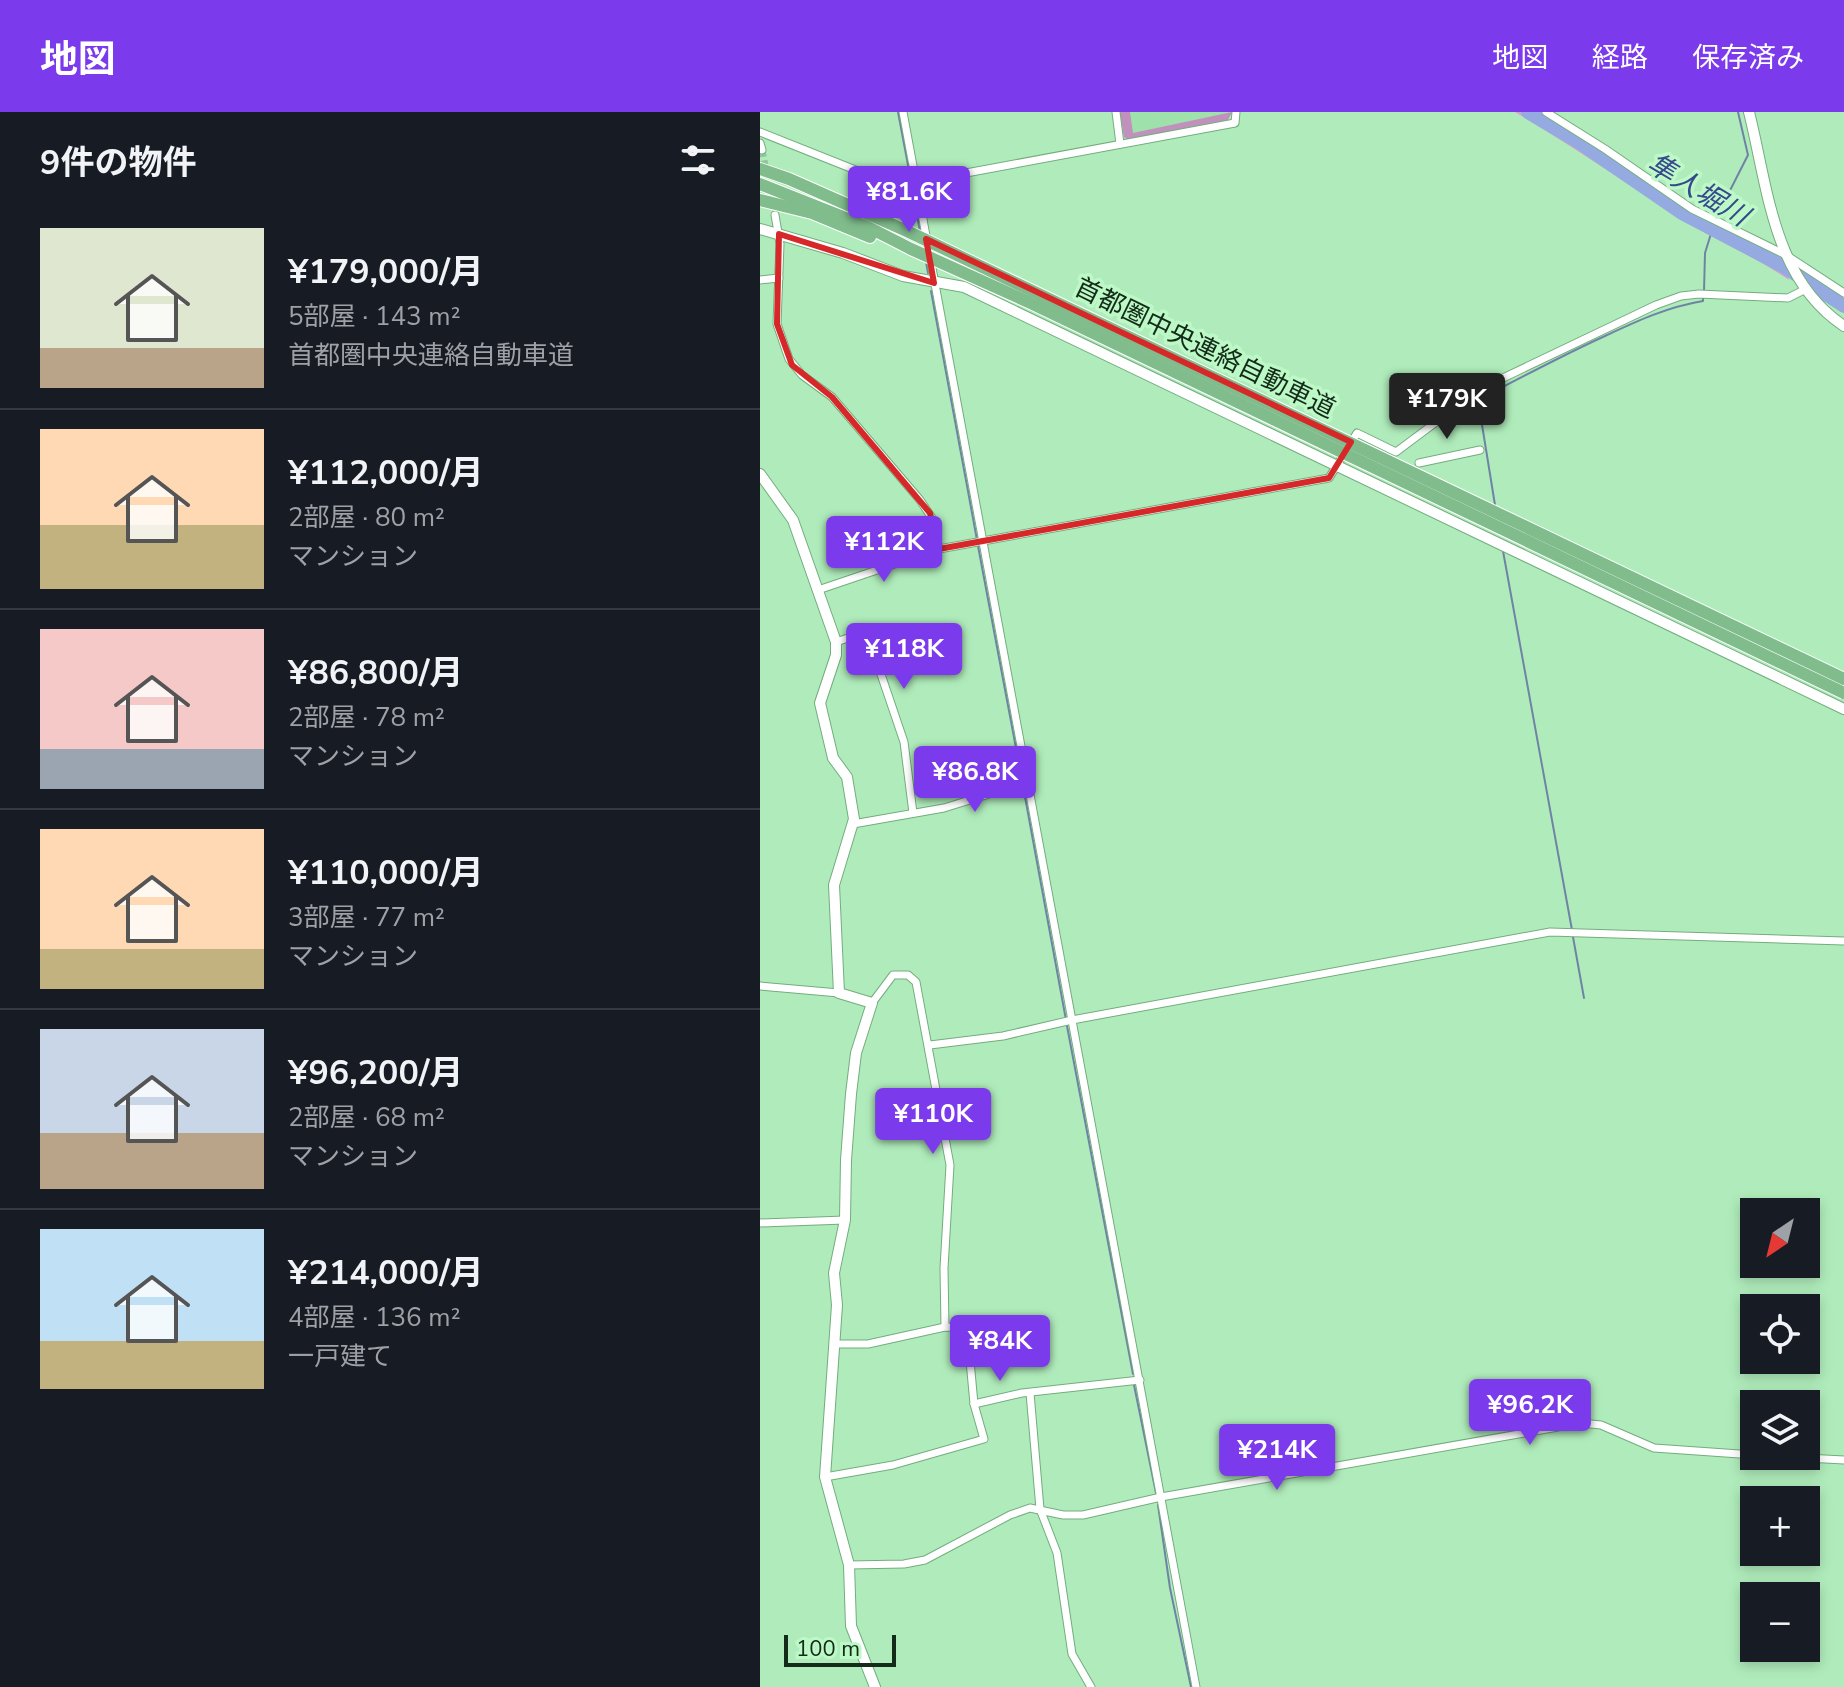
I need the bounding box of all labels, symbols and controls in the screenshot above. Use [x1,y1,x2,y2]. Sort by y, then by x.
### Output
text: 地図 [40,34,116,85]
text: 地図 [1492,39,1548,77]
text: 経路 [1592,39,1648,77]
text: 保存済み [1692,39,1804,77]
icon: filters [676,138,720,182]
text: 9件の物件 [40,140,196,186]
water label: 隼人堀川 [1640,145,1758,237]
pin: ¥81.6K [844,166,974,234]
text: ¥81.6K [866,174,952,209]
text: ¥179,000/月 [288,249,484,295]
icon: home [104,260,200,356]
street label: 首都圏中央連絡自動車道 [1069,270,1341,426]
text: 5部屋 · 143 m² [288,299,461,334]
text: 首都圏中央連絡自動車道 [288,338,574,373]
pin: ¥179K [1391,373,1503,441]
text: ¥179K [1407,381,1487,416]
text: ¥112,000/月 [288,450,484,496]
icon: home [104,461,200,557]
text: 2部屋 · 80 m² [288,500,445,535]
pin: ¥112K [828,516,940,584]
text: ¥112K [844,524,924,559]
text: マンション [288,539,418,574]
pin: ¥118K [848,623,960,691]
text: ¥118K [864,631,944,666]
text: ¥86,800/月 [288,650,463,696]
icon: home [104,661,200,757]
text: 2部屋 · 78 m² [288,700,445,735]
text: マンション [288,739,418,774]
pin: ¥86.8K [910,746,1040,814]
text: ¥86.8K [932,754,1018,789]
text: ¥110,000/月 [288,850,484,896]
icon: home [104,861,200,957]
text: 3部屋 · 77 m² [288,900,445,935]
text: マンション [288,939,418,974]
text: ¥96,200/月 [288,1050,463,1096]
icon: home [104,1061,200,1157]
pin: ¥110K [877,1088,989,1156]
text: ¥110K [893,1096,973,1131]
text: 2部屋 · 68 m² [288,1100,445,1135]
text: マンション [288,1139,418,1174]
north arrow [1740,1198,1820,1278]
map controls [1740,1198,1820,1662]
text: ¥214,000/月 [288,1250,484,1296]
icon: home [104,1261,200,1357]
button: locate [1740,1294,1820,1374]
text: 4部屋 · 136 m² [288,1300,461,1335]
pin: ¥84K [953,1315,1047,1383]
text: ¥84K [968,1323,1032,1358]
text: 一戸建て [288,1339,392,1374]
pin: ¥96.2K [1465,1379,1595,1447]
text: ¥96.2K [1487,1387,1573,1422]
button: layers [1740,1390,1820,1470]
pin: ¥214K [1221,1424,1333,1492]
text: ¥214K [1237,1432,1317,1467]
button: + [1740,1486,1820,1566]
button: − [1740,1582,1820,1662]
scale bar [784,1631,896,1667]
text: 100 m [796,1634,860,1664]

